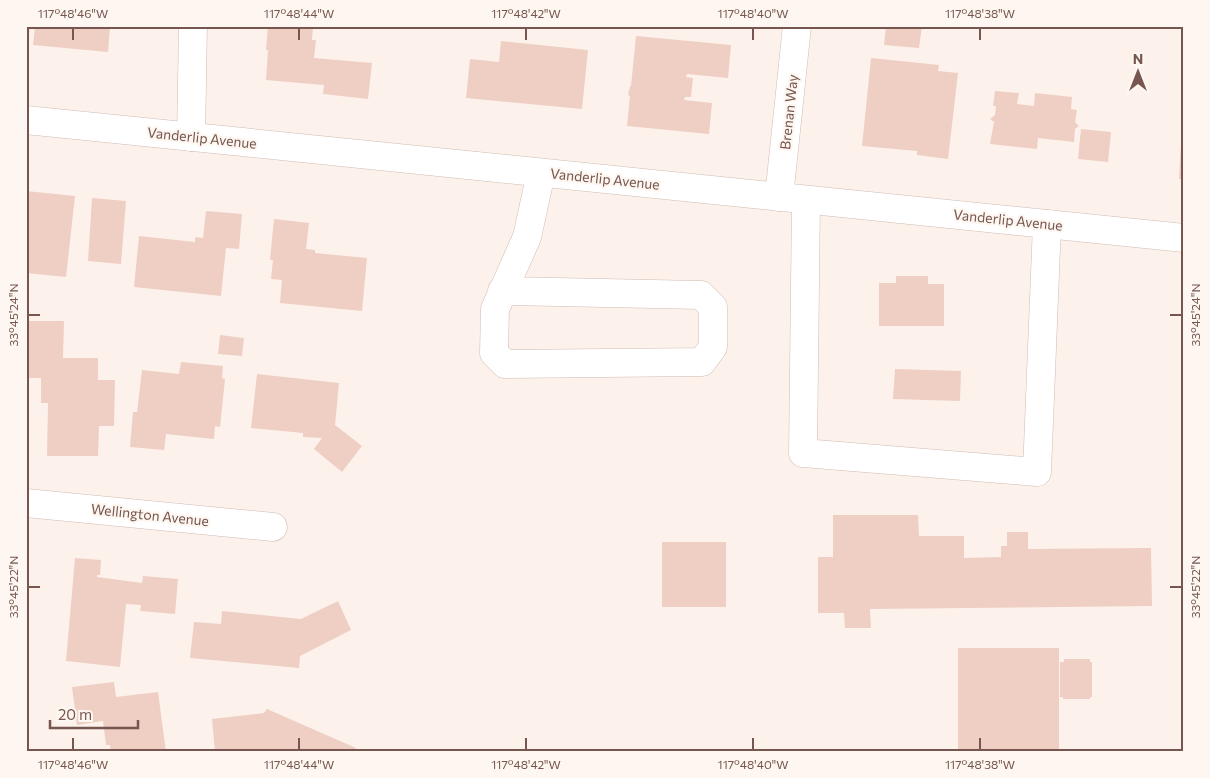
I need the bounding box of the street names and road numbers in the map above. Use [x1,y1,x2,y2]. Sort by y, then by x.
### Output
street label: Brenan Way [776,73,801,151]
street label: Vanderlip Avenue [146,123,258,152]
street label: Vanderlip Avenue [549,164,661,193]
street label: Vanderlip Avenue [952,205,1064,234]
street label: Wellington Avenue [90,500,210,529]

